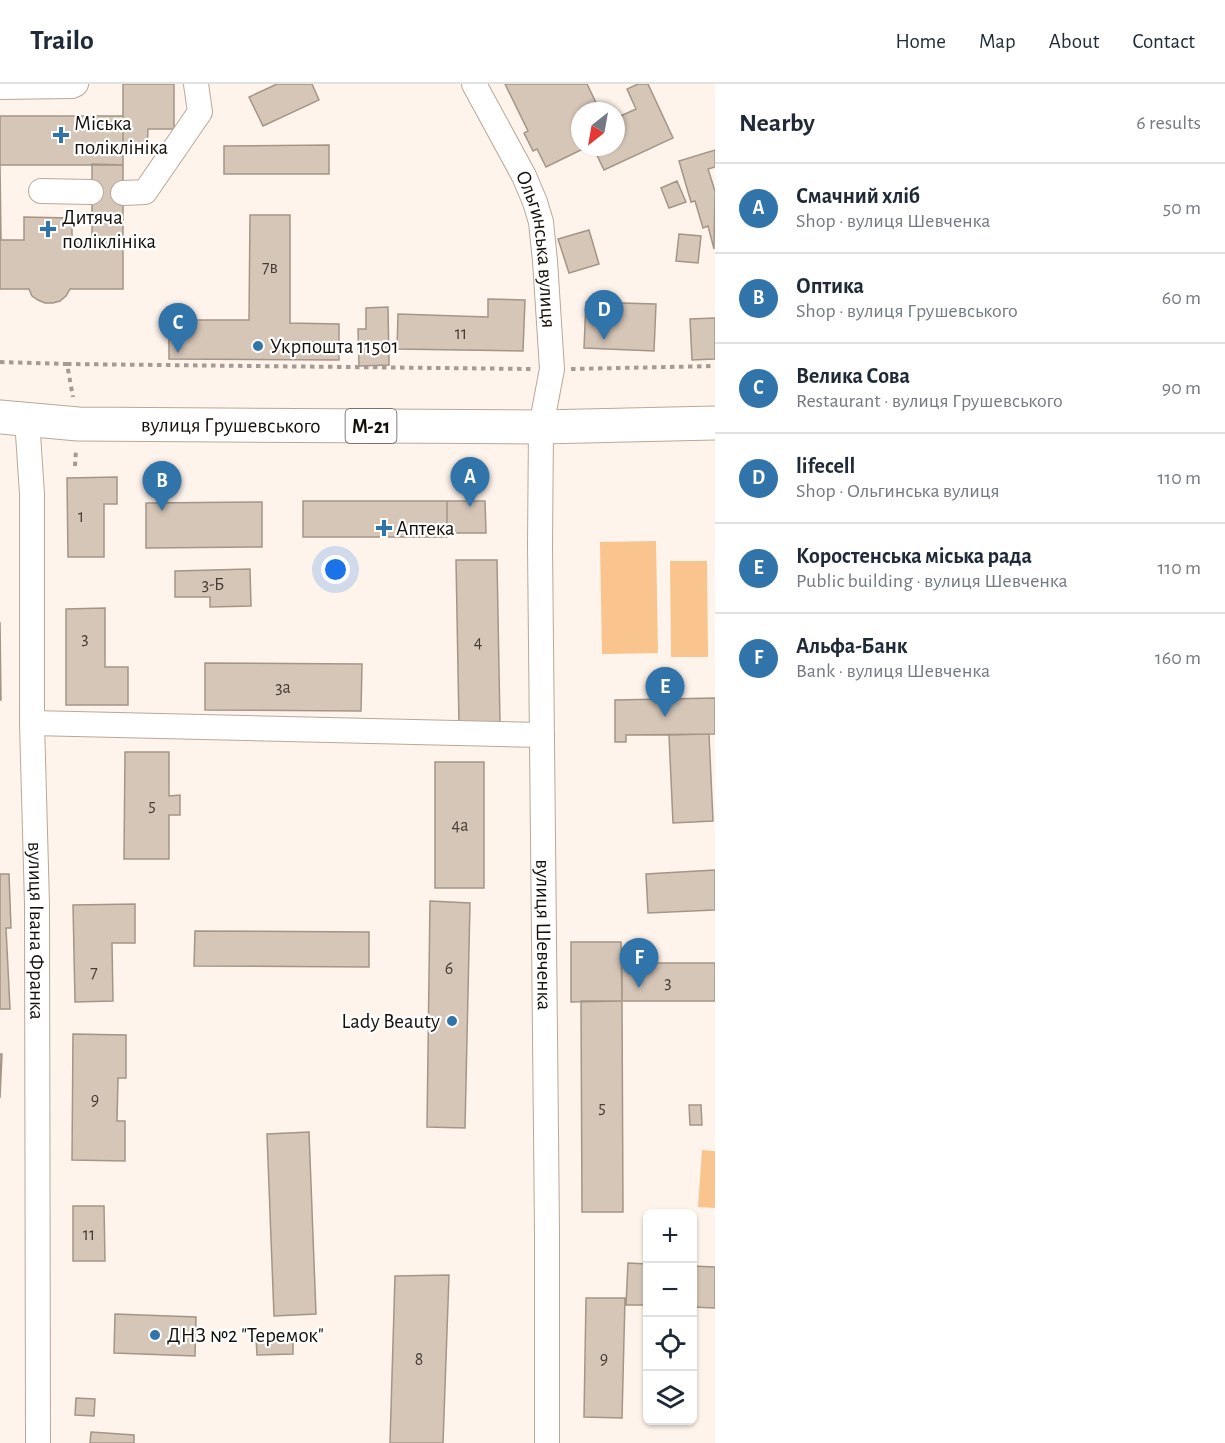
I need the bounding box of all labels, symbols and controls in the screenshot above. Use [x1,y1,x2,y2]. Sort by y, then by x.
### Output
text: Trailo [30,27,94,55]
text: Home [895,31,946,52]
text: Map [979,31,1016,52]
text: About [1049,31,1099,52]
text: Contact [1132,31,1195,52]
north arrow [571,102,625,156]
text: Nearby [739,110,815,136]
place label: Міська поліклініка [74,113,169,158]
text: 6 results [1136,113,1201,133]
marker: Міська поліклініка [52,126,70,144]
street label: Ольгинська вулиця [512,167,559,329]
text: Смачний хліб [796,185,920,207]
text: A [753,198,765,218]
text: 50 m [1163,198,1201,218]
place label: Дитяча поліклініка [62,207,157,252]
text: Shop · вулиця Шевченка [796,211,991,231]
marker: Дитяча поліклініка [39,220,57,238]
house number: 7в [262,259,278,277]
text: Оптика [796,275,864,297]
text: B [753,288,764,308]
text: 60 m [1162,288,1201,308]
pin: D [584,290,624,340]
text: Shop · вулиця Грушевського [796,301,1018,321]
pin: C [158,304,198,353]
house number: 11 [455,325,467,343]
place label: Укрпошта 11501 [270,336,399,357]
marker: Укрпошта 11501 [251,339,265,353]
text: Велика Сова [796,365,910,387]
text: C [753,378,764,398]
text: 90 m [1162,378,1201,398]
text: Restaurant · вулиця Грушевського [796,391,1063,411]
road number: М-21 [346,409,397,443]
street label: вулиця Грушевського [141,414,321,437]
text: lifecell [796,455,855,477]
pin: A [450,458,490,507]
pin: B [142,462,182,511]
text: D [752,468,765,488]
text: 110 m [1157,468,1201,488]
text: Shop · Ольгинська вулиця [796,481,1000,501]
house number: 1 [78,508,84,526]
place label: Аптека [396,518,455,539]
marker: Аптека [377,521,391,535]
text: Коростенська міська рада [796,545,1032,567]
your location [321,555,350,584]
text: E [753,558,764,578]
text: 110 m [1157,558,1201,578]
text: Public building · вулиця Шевченка [796,571,1068,591]
house number: 3-Б [202,576,224,594]
house number: 3 [81,630,89,648]
house number: 4 [474,634,483,652]
text: Альфа-Банк [796,635,908,657]
text: F [754,648,763,668]
text: 160 m [1155,648,1201,668]
text: Bank · вулиця Шевченка [796,661,990,681]
pin: E [646,668,684,717]
house number: 3а [275,679,291,697]
house number: 5 [148,797,156,815]
house number: 4a [452,817,468,835]
street label: вулиця Івана Франка [24,841,47,1020]
street label: вулиця Шевченка [532,859,555,1011]
pin: F [620,938,658,988]
house number: 6 [445,960,453,978]
house number: 7 [90,964,98,982]
house number: 3 [664,974,672,992]
place label: Lady Beauty [341,1011,440,1032]
marker: Lady Beauty [445,1014,459,1028]
house number: 9 [91,1091,99,1109]
house number: 5 [598,1099,606,1117]
map controls [643,1209,697,1425]
button: + [643,1209,697,1263]
house number: 11 [83,1226,95,1244]
button: − [643,1263,697,1317]
button: locate [643,1317,697,1371]
place label: ДНЗ №2 "Теремок" [167,1325,324,1346]
marker: ДНЗ №2 "Теремок" [148,1328,162,1342]
house number: 9 [600,1350,608,1368]
house number: 8 [415,1351,423,1369]
button: layers [643,1371,697,1425]

